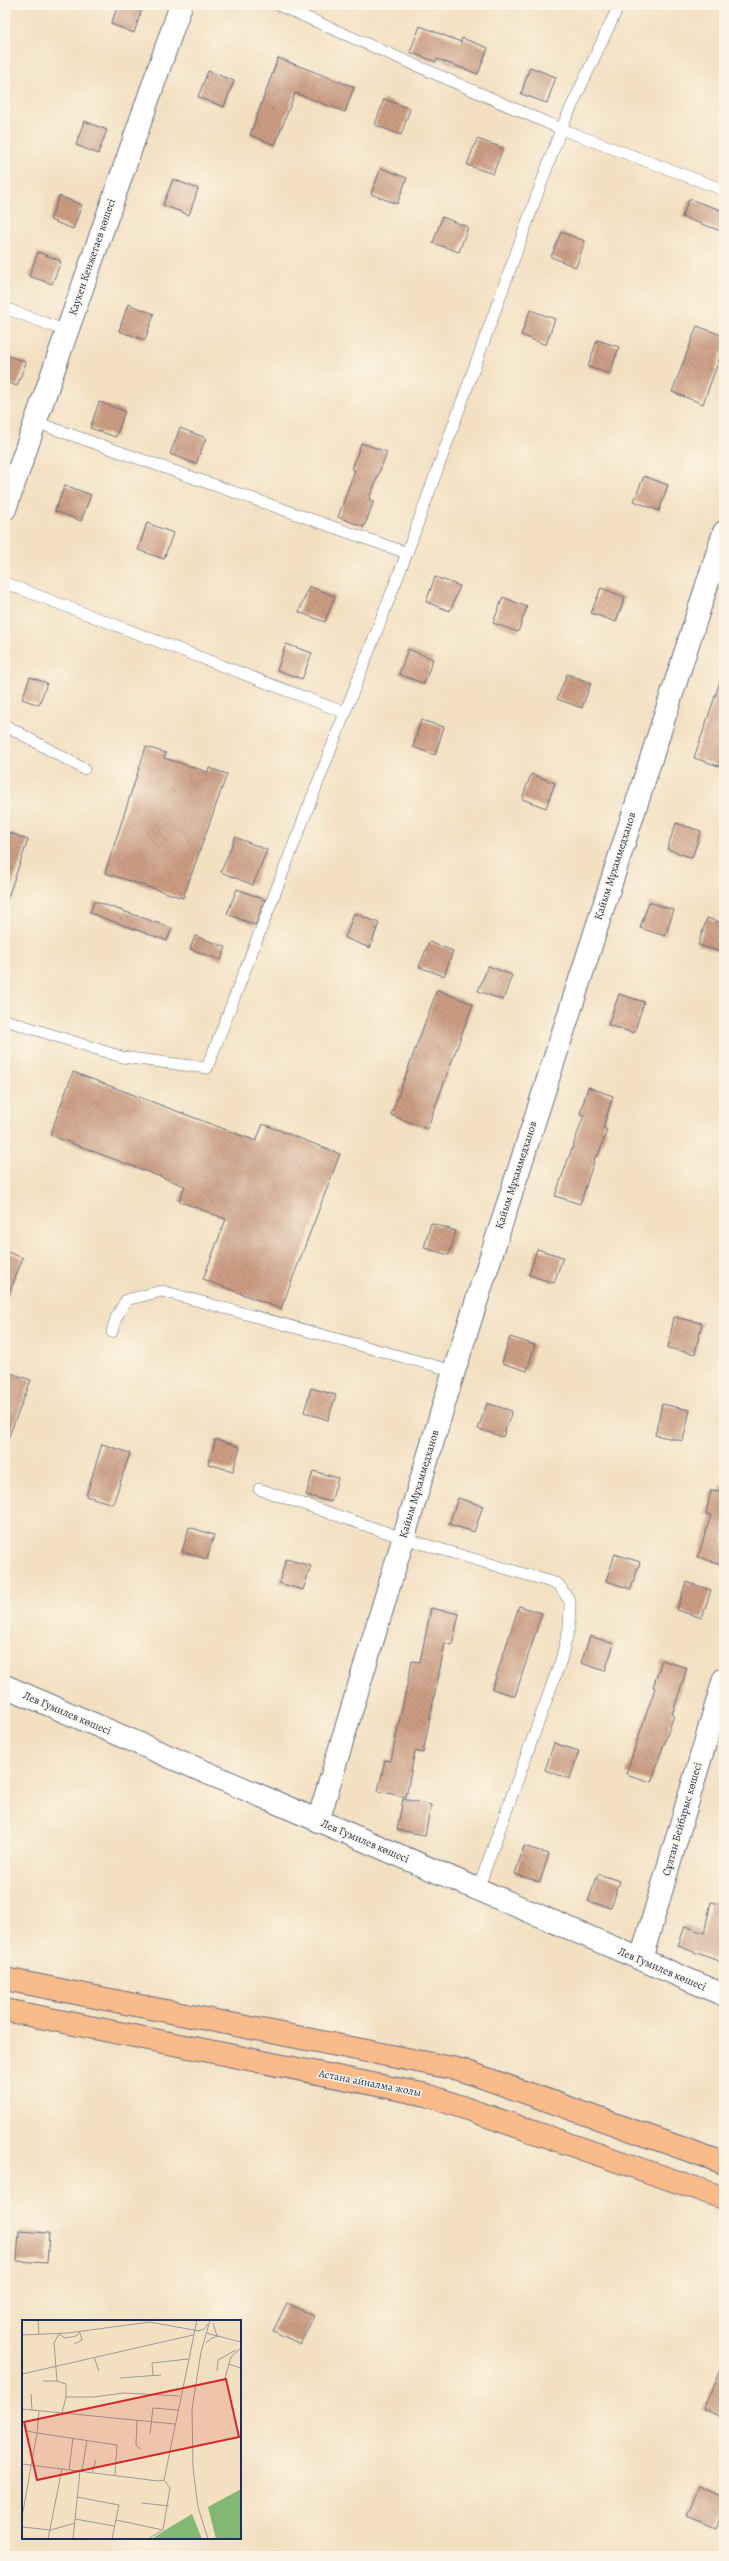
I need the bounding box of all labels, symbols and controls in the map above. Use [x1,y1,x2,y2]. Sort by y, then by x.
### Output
street label: Каукен Кенжетаев көшесі [65,197,119,317]
street label: Қайым Мұхаммедханов [590,810,640,922]
street label: Қайым Мұхаммедханов [491,1119,541,1231]
street label: Қайым Мұхаммедханов [395,1428,443,1540]
street label: Лев Гумилев көшесі [21,1688,113,1738]
street label: Сұлтан Бейбарыс көшесі [659,1760,705,1878]
street label: Лев Гумилев көшесі [319,1816,411,1866]
street label: Лев Гумилев көшесі [616,1944,708,1994]
street label: Астана айналма жолы [316,2066,423,2100]
inset map [22,2320,241,2539]

